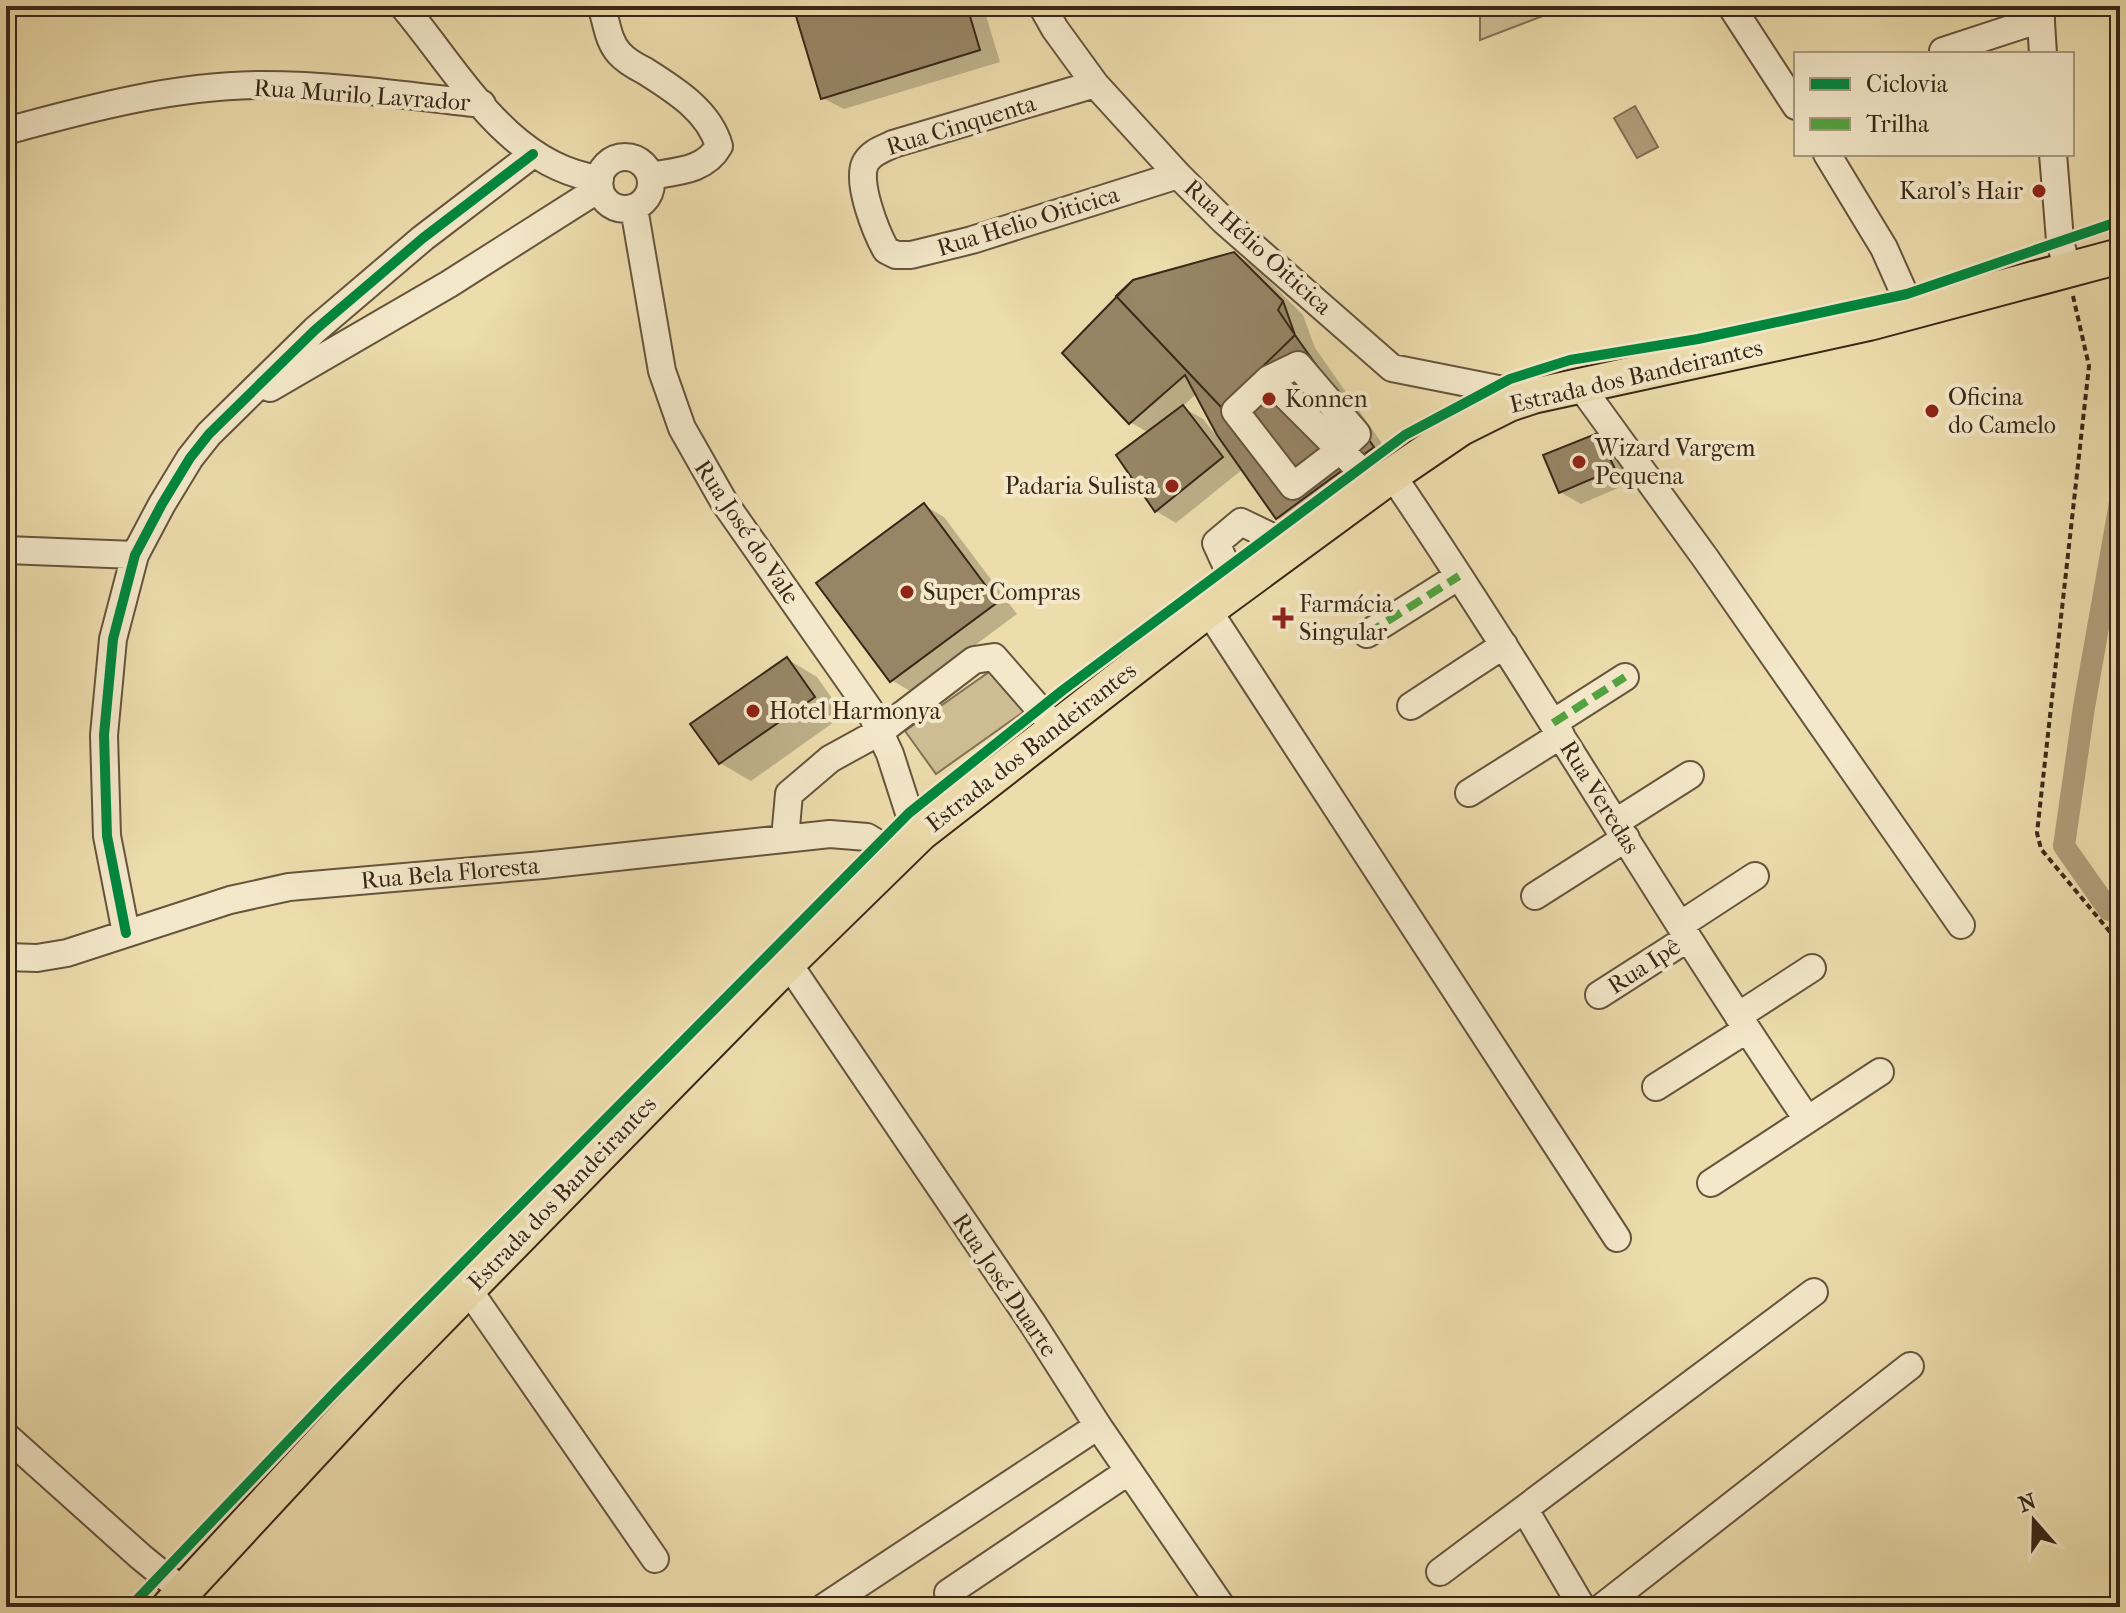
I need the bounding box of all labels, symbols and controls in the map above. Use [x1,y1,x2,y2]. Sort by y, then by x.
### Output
legend [1794,52,2074,156]
text: Ciclovia [1866,70,1949,98]
street label: Rua Murilo Lavrador [253,73,472,117]
street label: Rua Cinquenta [883,89,1040,161]
text: Trilha [1866,110,1930,138]
street label: Rua Hélio Oiticica [1178,173,1338,321]
place label: Karol's Hair [1899,177,2024,205]
street label: Rua Helio Oiticica [934,180,1123,262]
marker: Karol's Hair [2030,182,2048,200]
street label: Estrada dos Bandeirantes [1507,333,1765,419]
place label: Oficina do Camelo [1948,383,2056,439]
place label: Konnen [1285,385,1368,413]
marker: Konnen [1260,390,1278,408]
marker: Oficina do Camelo [1923,402,1941,420]
place label: Wizard Vargem Pequena [1594,434,1755,490]
marker: Wizard Vargem Pequena [1570,453,1588,471]
street label: Rua José do Vale [689,455,805,609]
place label: Padaria Sulista [1005,472,1157,500]
marker: Padaria Sulista [1163,477,1181,495]
place label: Super Compras [923,578,1080,606]
marker: Super Compras [898,583,916,601]
place label: Farmácia Singular [1299,590,1394,646]
marker: Farmácia Singular [1274,609,1292,627]
street label: Estrada dos Bandeirantes [920,656,1142,838]
place label: Hotel Harmonya [769,697,942,725]
marker: Hotel Harmonya [744,702,762,720]
street label: Rua Veredas [1554,735,1646,859]
street label: Rua Bela Floresta [360,851,541,895]
street label: Rua Ipê [1602,932,1686,1000]
street label: Estrada dos Bandeirantes [462,1090,662,1296]
street label: Rua José Duarte [947,1208,1063,1362]
north arrow [1994,1481,2074,1561]
text: N [2015,1488,2040,1518]

